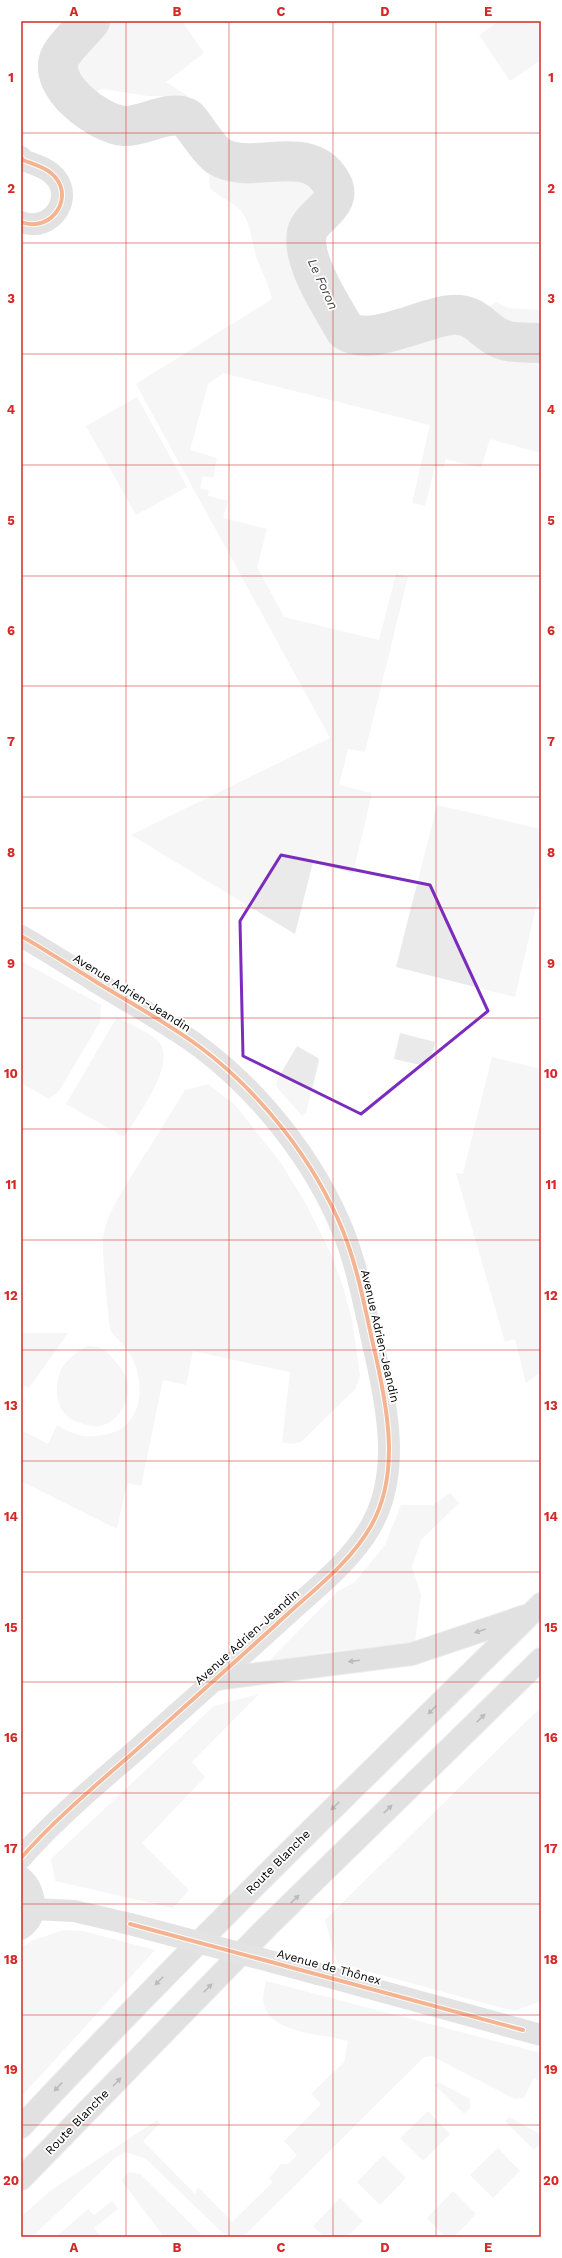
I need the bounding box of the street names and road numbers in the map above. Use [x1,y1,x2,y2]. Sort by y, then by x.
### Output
street label: Avenue Adrien-Jeandin [71,951,193,1035]
street label: Avenue Adrien-Jeandin [358,1268,402,1404]
street label: Avenue Adrien-Jeandin [192,1586,302,1688]
street label: Route Blanche [243,1827,313,1897]
street label: Avenue de Thônex [276,1946,382,1988]
street label: Route Blanche [42,2086,112,2158]

